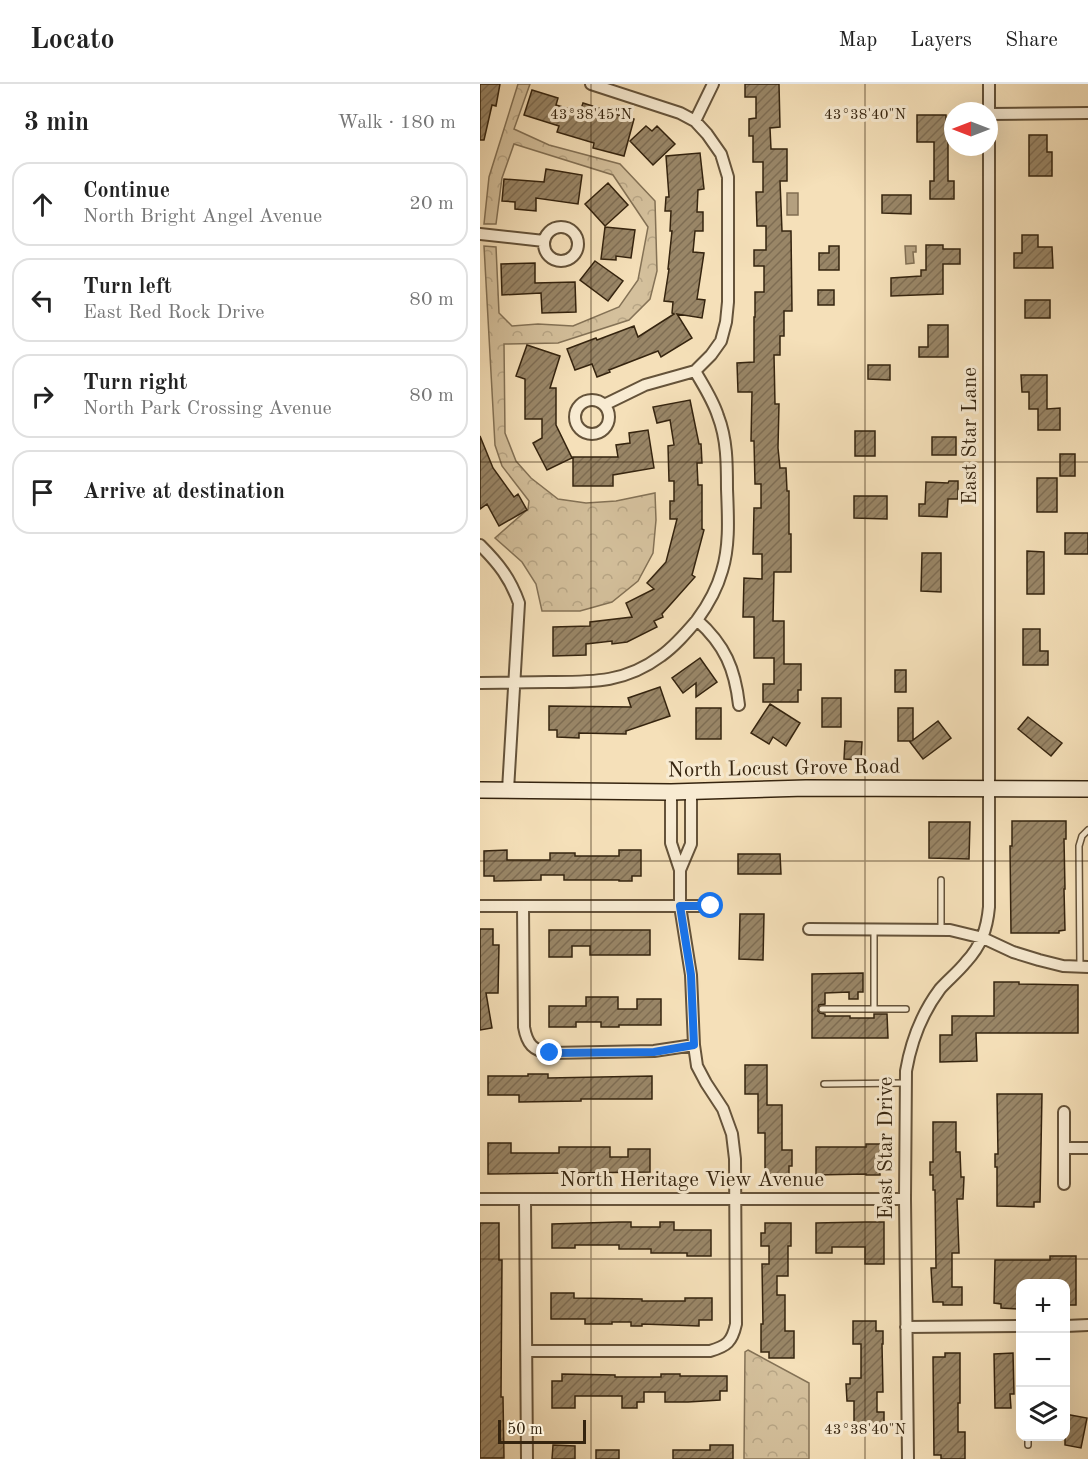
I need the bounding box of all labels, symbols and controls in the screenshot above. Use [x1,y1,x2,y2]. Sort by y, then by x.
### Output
text: Locato [30,27,115,55]
text: Map [838,30,877,51]
text: Layers [910,30,972,51]
text: Share [1005,30,1058,51]
north arrow [944,102,998,156]
text: 43°38'45"N [550,108,632,123]
text: 43°38'40"N [824,108,906,123]
text: 3 min [24,110,89,136]
text: Walk · 180 m [337,113,456,133]
text: Continue [83,180,170,202]
icon: ahead [26,188,59,221]
text: 20 m [409,194,454,214]
text: North Bright Angel Avenue [83,207,322,227]
text: Turn left [83,276,172,298]
icon: left [26,284,59,317]
text: 80 m [409,290,454,310]
text: East Red Rock Drive [83,303,265,323]
street label: East Star Lane [960,367,981,505]
text: Turn right [83,372,187,394]
icon: right [26,380,59,413]
text: 80 m [409,386,454,406]
text: North Park Crossing Avenue [83,399,332,419]
icon: arrive [26,476,59,509]
text: Arrive at destination [83,481,285,503]
street label: North Locust Grove Road [667,756,901,782]
route start [697,892,723,918]
route end [536,1039,562,1065]
street label: East Star Drive [876,1077,897,1219]
street label: North Heritage View Avenue [560,1170,824,1191]
map controls [1016,1279,1070,1441]
button: + [1016,1279,1070,1333]
button: − [1016,1333,1070,1387]
button: layers [1016,1387,1070,1441]
scale bar [498,1417,586,1444]
text: 50 m [507,1422,543,1438]
text: 43°38'40"N [824,1423,906,1438]

